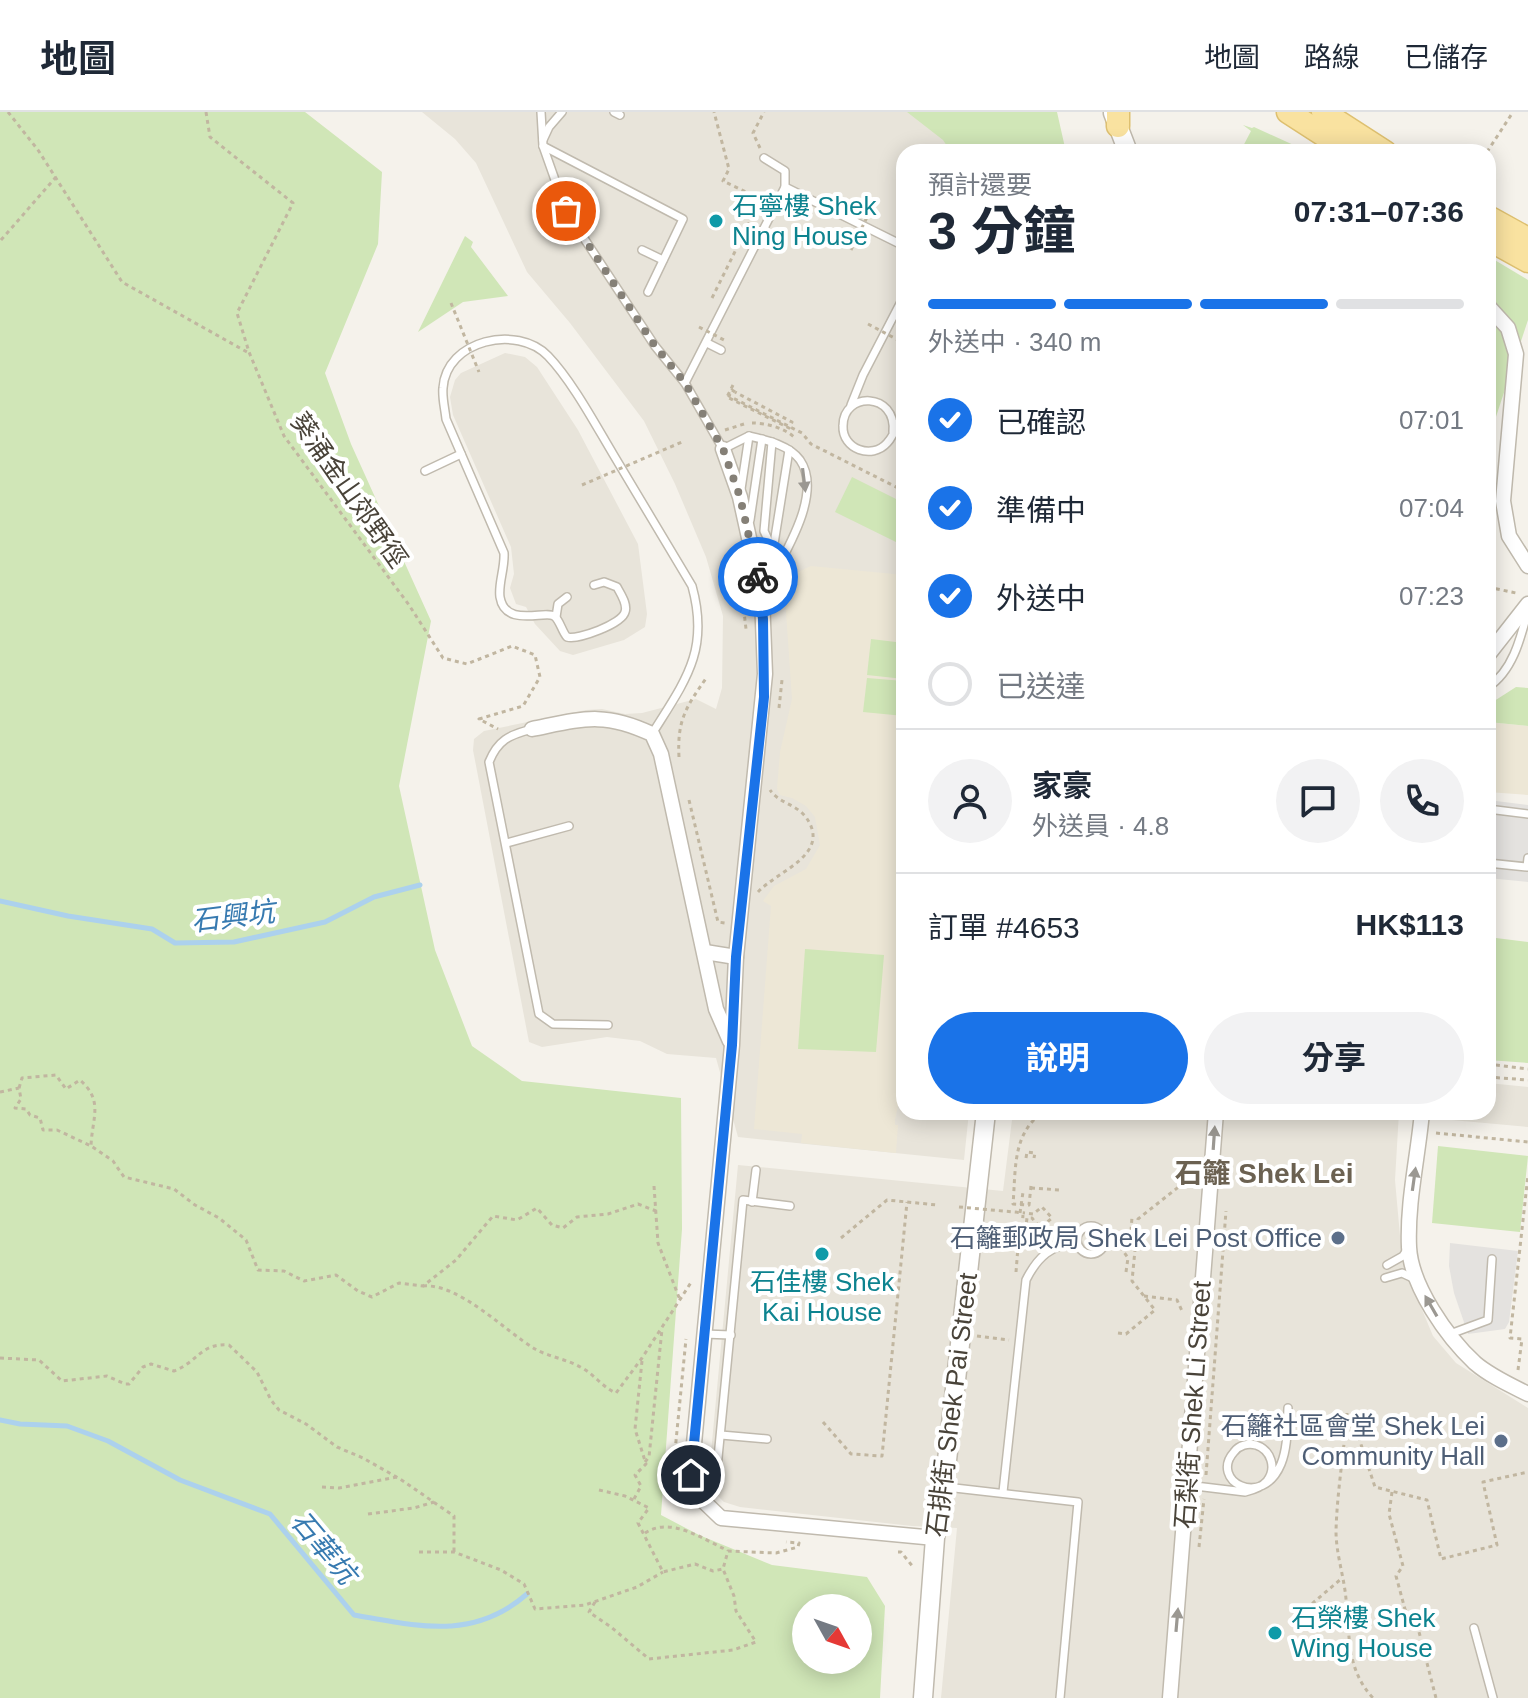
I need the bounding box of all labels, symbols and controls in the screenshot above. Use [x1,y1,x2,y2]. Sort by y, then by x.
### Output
text: 地圖 [40,38,116,80]
text: 地圖 [1204,42,1260,73]
text: 路線 [1304,42,1360,73]
text: 已儲存 [1404,42,1488,73]
text: 預計還要 [928,170,1032,200]
pin [532,177,600,245]
icon: bag [544,189,588,233]
place label: 石寧樓 Shek Ning House [732,191,877,251]
text: 07:31–07:36 [1294,195,1464,228]
text: 3 分鐘 [928,202,1075,260]
marker: 石寧樓 Shek Ning House [707,212,725,230]
text: 外送中 · 340 m [928,327,1101,357]
icon: check [928,398,972,442]
text: 07:01 [1399,405,1464,435]
text: 已確認 [996,406,1086,439]
street label: 葵涌金山郊野徑 [285,407,413,573]
one-way arrow [798,468,811,493]
icon: check [928,486,972,530]
text: 07:04 [1399,493,1464,523]
text: 準備中 [996,494,1086,527]
courier [718,537,798,617]
icon: bike [736,555,780,599]
icon: check [928,574,972,618]
text: 07:23 [1399,581,1464,611]
text: 外送中 [996,582,1086,615]
text: 已送達 [996,670,1086,703]
button: person [928,759,1012,843]
button: chat [1276,759,1360,843]
button: phone [1380,759,1464,843]
text: 家豪 [1032,769,1092,802]
text: 外送員 · 4.8 [1032,811,1169,841]
water label: 石興坑 [189,896,281,937]
text: HK$113 [1356,908,1464,941]
text: 訂單 #4653 [928,911,1080,944]
button: 說明 [928,1012,1188,1104]
button: 分享 [1204,1012,1464,1104]
one-way arrow [1208,1125,1221,1150]
district label: 石籬 Shek Lei [1175,1158,1353,1189]
one-way arrow [1408,1166,1421,1191]
place label: 石籬郵政局 Shek Lei Post Office [950,1223,1322,1253]
marker: 石籬郵政局 Shek Lei Post Office [1329,1229,1347,1247]
marker: 石佳樓 Shek Kai House [813,1245,831,1263]
place label: 石佳樓 Shek Kai House [750,1267,895,1327]
street label: 石排街 Shek Pai Street [921,1270,983,1539]
street label: 石梨街 Shek Li Street [1169,1279,1217,1530]
one-way arrow [1424,1294,1438,1317]
place label: 石籬社區會堂 Shek Lei Community Hall [1221,1411,1485,1471]
marker: 石籬社區會堂 Shek Lei Community Hall [1492,1432,1510,1450]
pin [657,1441,725,1509]
icon: home [669,1453,713,1497]
water label: 石華坑 [285,1505,365,1593]
north arrow [792,1594,872,1674]
map controls [792,1594,872,1674]
place label: 石榮樓 Shek Wing House [1291,1603,1436,1663]
one-way arrow [1170,1607,1183,1632]
marker: 石榮樓 Shek Wing House [1266,1624,1284,1642]

